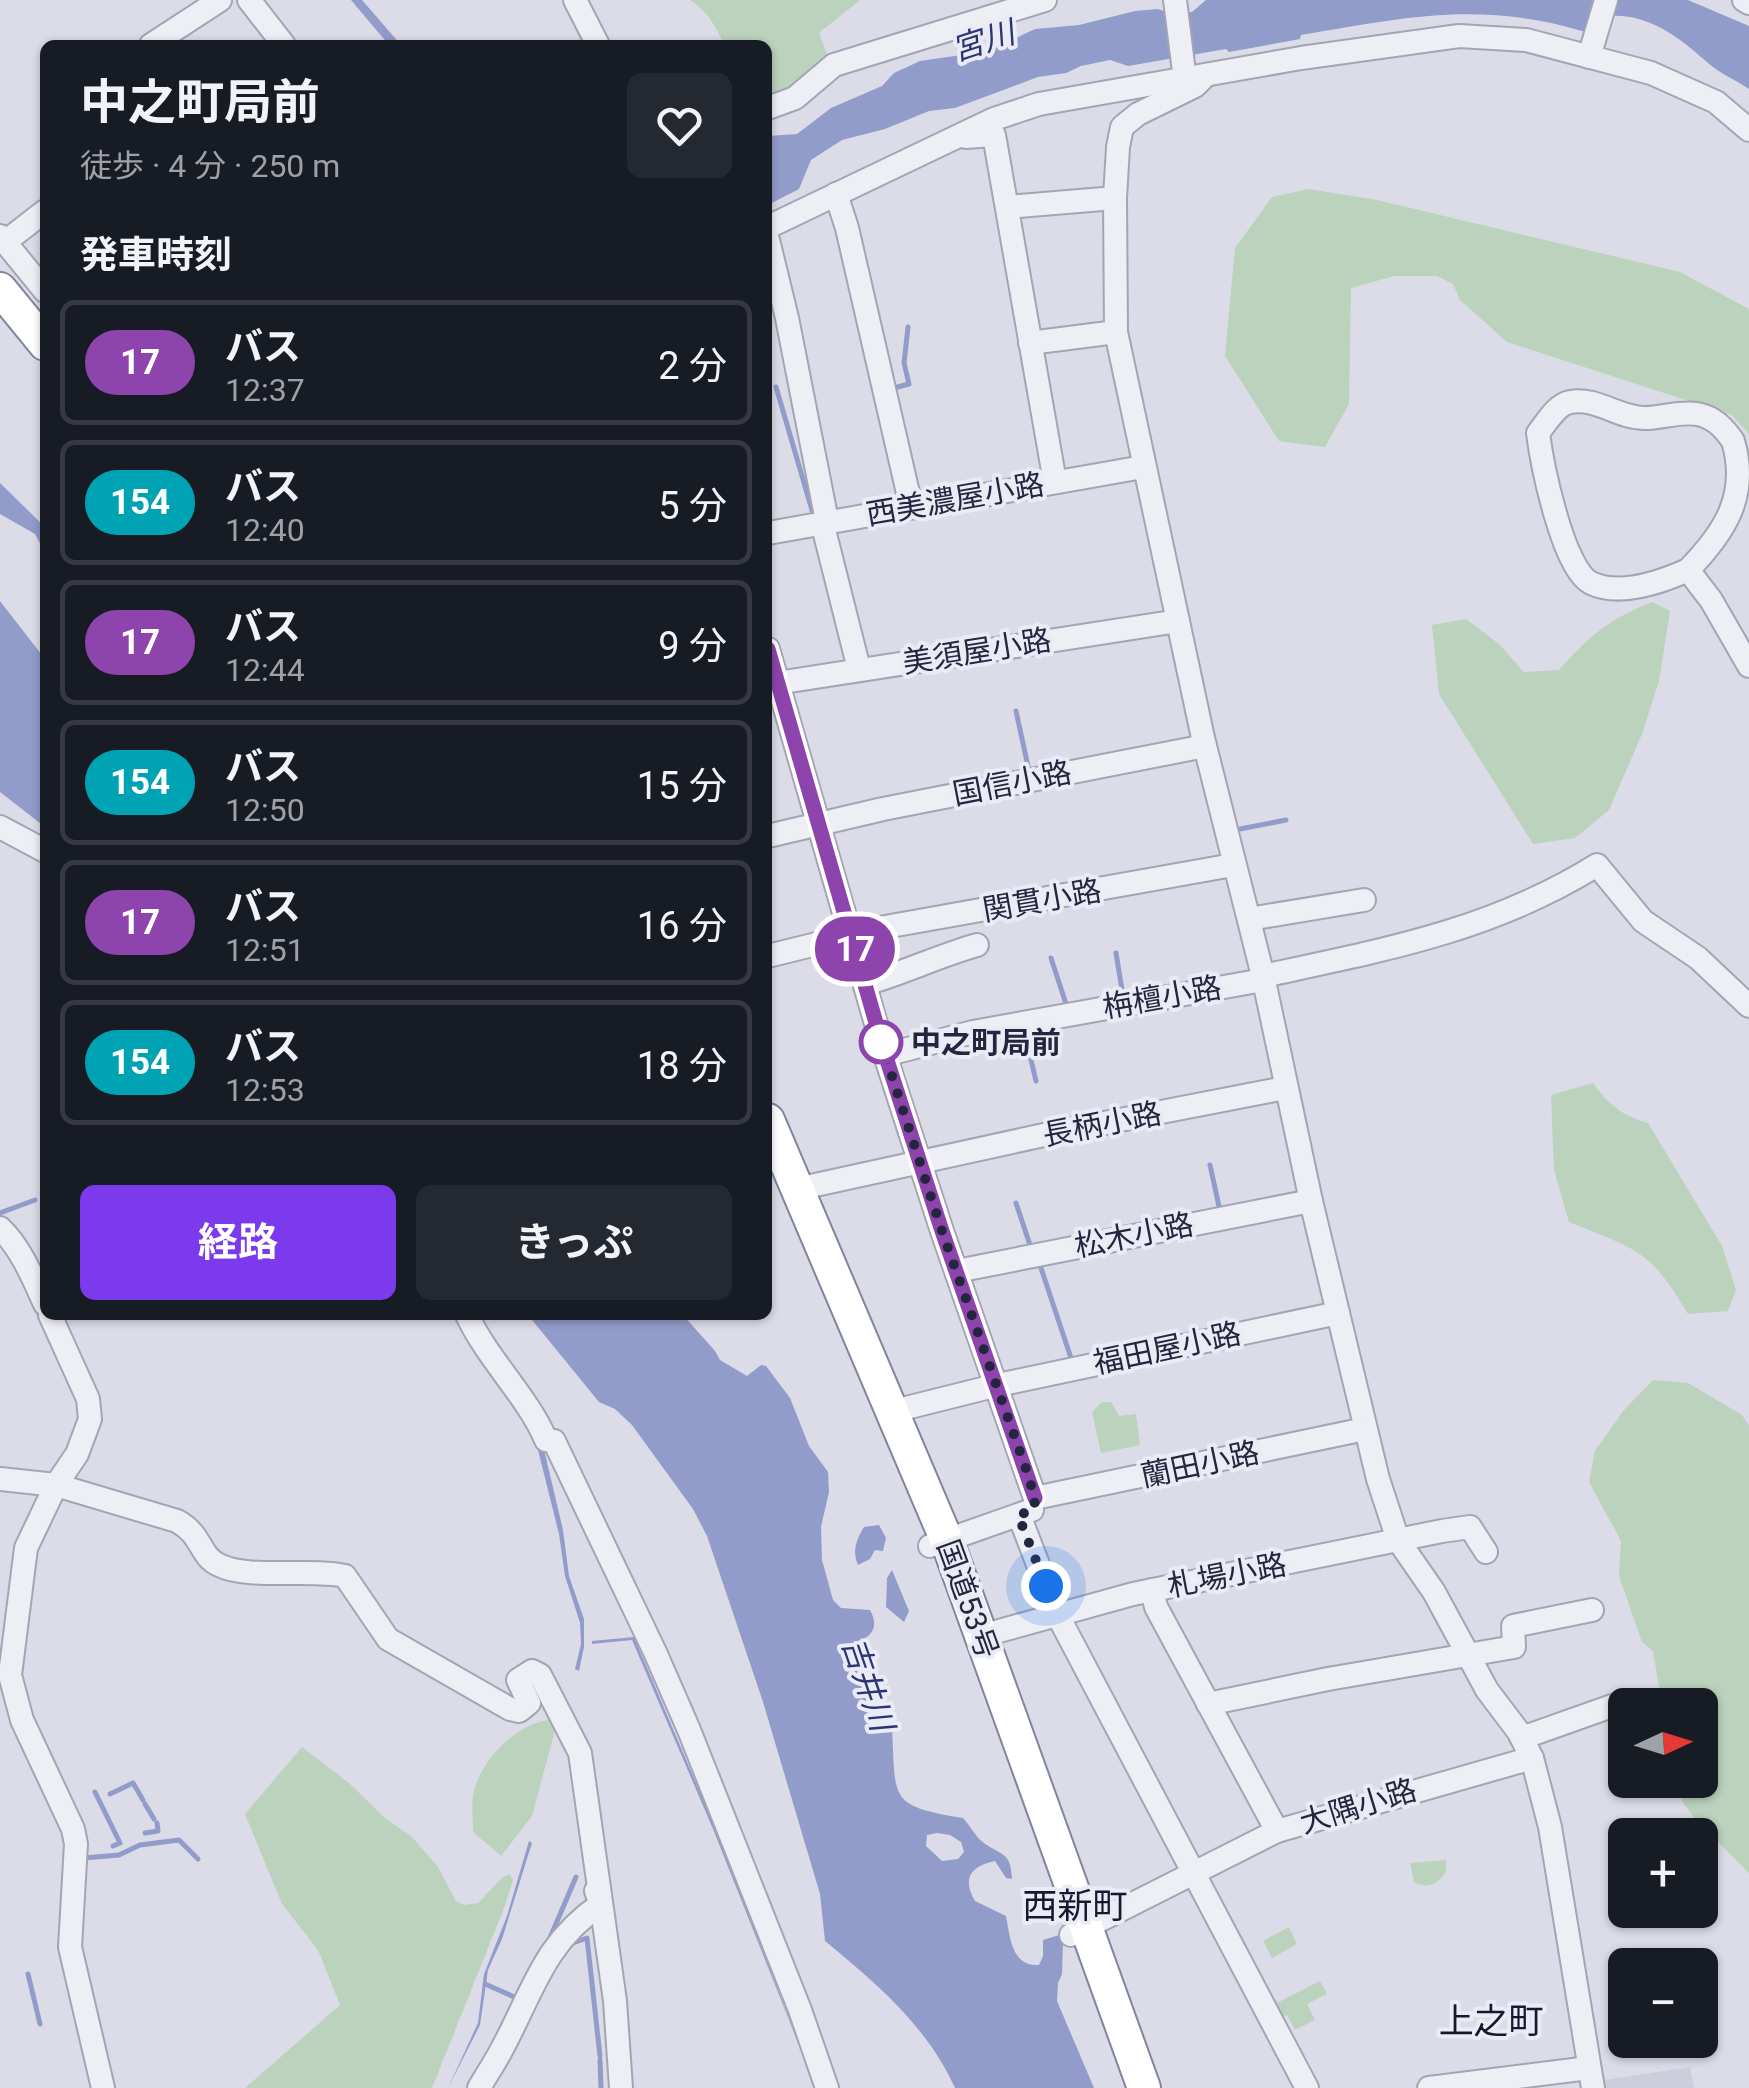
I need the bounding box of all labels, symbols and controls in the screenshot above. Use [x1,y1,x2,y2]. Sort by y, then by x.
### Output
water label: 宮川 [947,12,1022,69]
button: heart [627,73,732,178]
text: 中之町局前 [80,74,320,131]
text: 徒歩 · 4 分 · 250 m [80,147,340,185]
text: 発車時刻 [80,233,232,277]
text: バス [225,325,301,369]
text: 17 [120,342,160,383]
text: 2 分 [658,344,727,388]
text: 12:37 [225,371,305,409]
text: バス [225,465,301,509]
street label: 西美濃屋小路 [863,466,1047,532]
text: 154 [110,482,170,523]
text: 5 分 [658,484,727,528]
text: 12:40 [225,511,305,549]
text: バス [225,605,301,649]
text: 17 [120,622,160,663]
street label: 美須屋小路 [900,622,1054,680]
text: 9 分 [658,624,727,668]
text: 12:44 [225,651,305,689]
text: バス [225,745,301,789]
street label: 国信小路 [950,754,1074,812]
text: 154 [110,762,170,803]
text: 15 分 [637,764,727,808]
text: 12:50 [225,791,305,829]
street label: 関貫小路 [980,872,1104,928]
text: バス [225,885,301,929]
text: 17 [120,902,160,943]
text: 16 分 [637,904,727,948]
line badge: 17 [810,916,900,982]
text: 17 [835,929,875,970]
text: 12:51 [225,931,305,969]
street label: 栴檀小路 [1100,969,1224,1025]
marker: 中之町局前 [860,1021,902,1063]
text: バス [225,1025,301,1069]
place label: 中之町局前 [911,1025,1061,1060]
text: 154 [110,1042,170,1083]
text: 18 分 [637,1044,727,1088]
text: 12:53 [225,1071,305,1109]
street label: 長柄小路 [1040,1095,1164,1153]
button: 経路 [80,1185,396,1300]
button: きっぷ [416,1185,732,1300]
street label: 松木小路 [1072,1206,1196,1264]
street label: 福田屋小路 [1090,1315,1244,1381]
street label: 蘭田小路 [1138,1434,1262,1494]
street label: 国道53号 [930,1535,1006,1663]
street label: 札場小路 [1165,1546,1289,1604]
your location [1021,1561,1071,1611]
water label: 吉井川 [834,1632,903,1738]
north arrow [1608,1688,1718,1798]
map controls [1608,1688,1718,2058]
street label: 大隅小路 [1296,1772,1420,1840]
button: + [1608,1818,1718,1928]
district label: 西新町 [1022,1886,1128,1927]
button: − [1608,1948,1718,2058]
district label: 上之町 [1438,2001,1544,2042]

